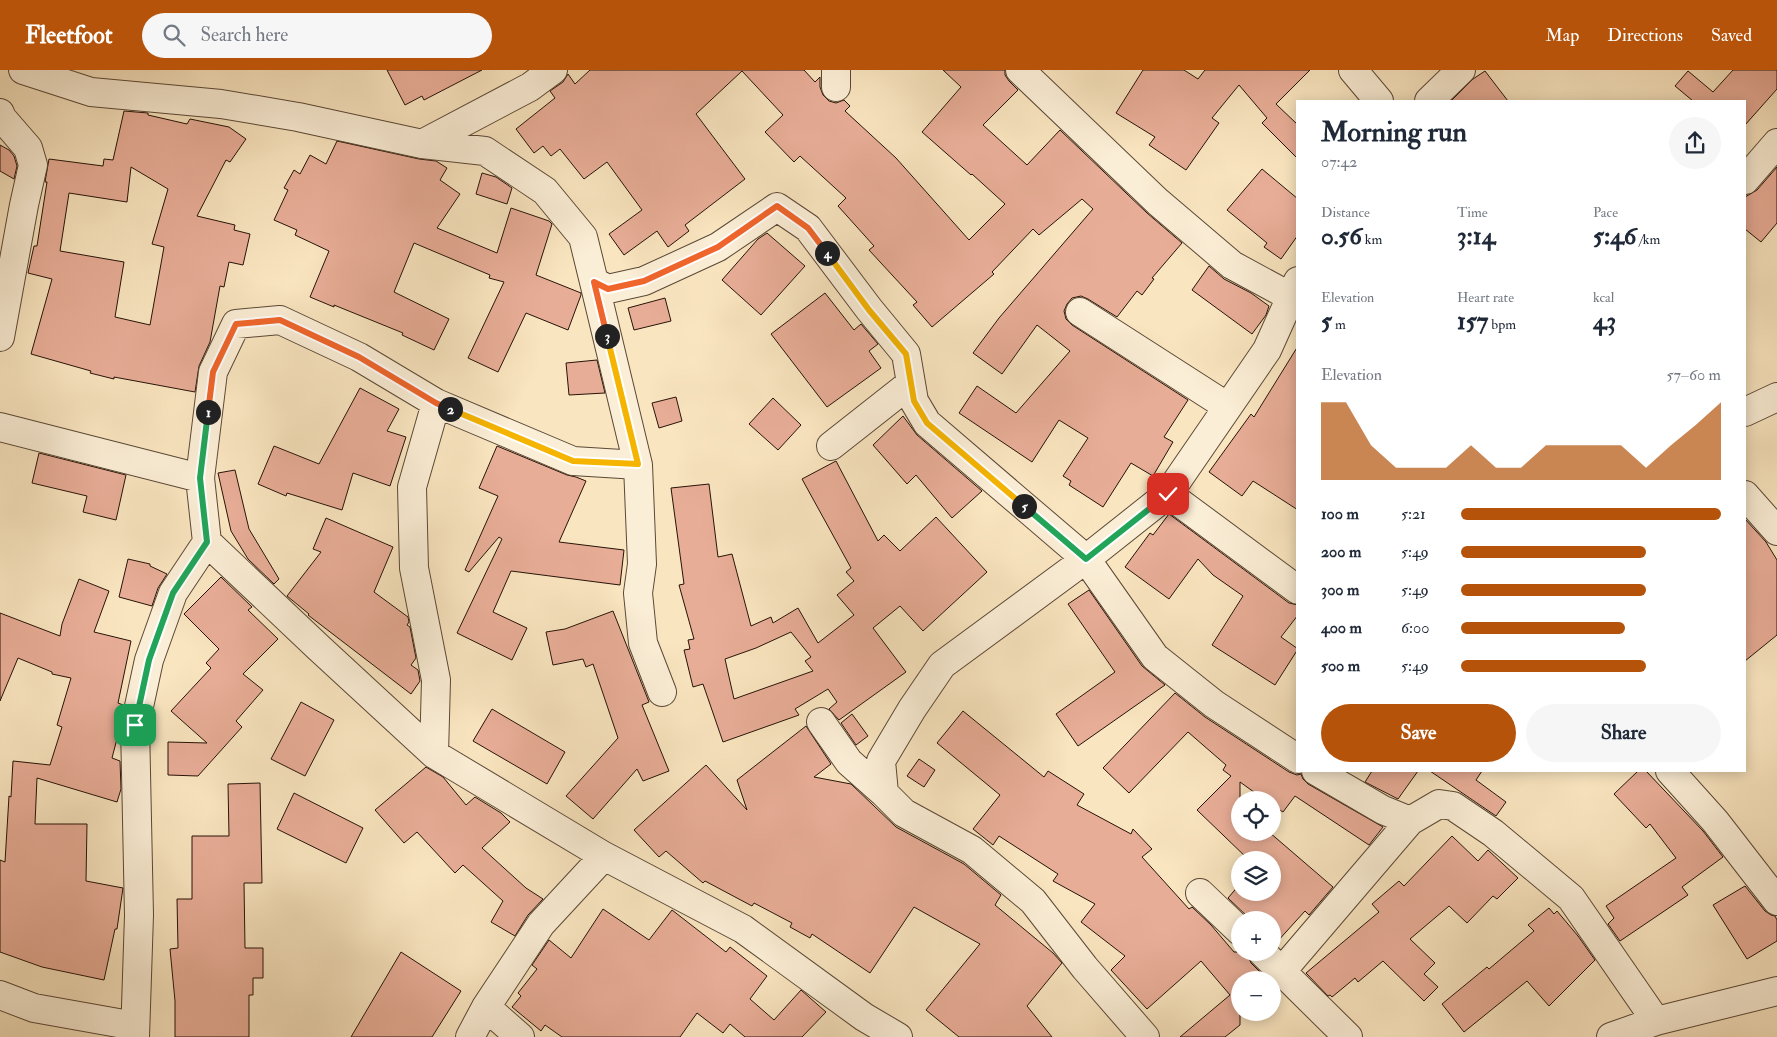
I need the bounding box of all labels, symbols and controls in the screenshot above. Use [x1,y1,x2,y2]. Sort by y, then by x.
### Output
search box [142,13,492,58]
text: Fleetfoot [25,20,112,51]
icon: search [160,21,188,49]
text: Search here [200,23,288,47]
text: Map [1546,24,1579,47]
text: Directions [1607,24,1683,47]
text: Saved [1711,24,1752,47]
text: Morning run [1321,115,1467,150]
button: share [1669,117,1721,169]
text: 07:42 [1321,152,1357,172]
text: Distance [1321,204,1370,221]
text: Time [1457,204,1488,221]
text: Pace [1593,204,1618,221]
text: 0.56 [1321,221,1362,252]
text: 3:14 [1457,221,1495,252]
text: 5:46 [1593,221,1636,252]
text: km [1362,231,1382,248]
text: /km [1636,231,1660,248]
pin: 4 [814,240,840,266]
text: 4 [824,245,831,262]
text: Elevation [1321,289,1374,306]
text: Heart rate [1457,289,1514,306]
text: kcal [1593,289,1614,306]
text: 5 [1321,306,1332,337]
text: 157 [1457,306,1488,337]
text: 43 [1593,306,1616,337]
text: m [1332,316,1346,333]
text: bpm [1488,316,1516,333]
pin: 3 [594,324,620,348]
text: 3 [605,328,610,345]
text: Elevation [1321,365,1382,385]
text: 57–60 m [1666,365,1721,385]
pin: 2 [438,396,462,422]
pin: 1 [196,400,220,424]
text: 2 [447,401,454,418]
text: 1 [206,404,211,421]
pin [1147,473,1189,515]
icon: check [1154,480,1182,508]
pin: 5 [1012,494,1036,518]
text: 5 [1021,498,1028,515]
text: 100 m [1321,504,1359,524]
text: 5:21 [1401,504,1426,524]
text: 200 m [1321,542,1361,562]
text: 5:49 [1401,542,1429,562]
text: 300 m [1321,580,1359,600]
text: 5:49 [1401,580,1429,600]
text: 400 m [1321,618,1362,638]
text: 6:00 [1401,618,1429,638]
text: 500 m [1321,656,1360,676]
text: 5:49 [1401,656,1429,676]
pin [114,704,156,746]
button: Save [1321,704,1516,762]
button: Share [1526,704,1721,762]
icon: arrive [121,711,149,739]
map controls [1231,791,1281,1021]
button: locate [1231,791,1281,841]
button: layers [1231,851,1281,901]
button: + [1231,911,1281,961]
button: − [1231,971,1281,1021]

